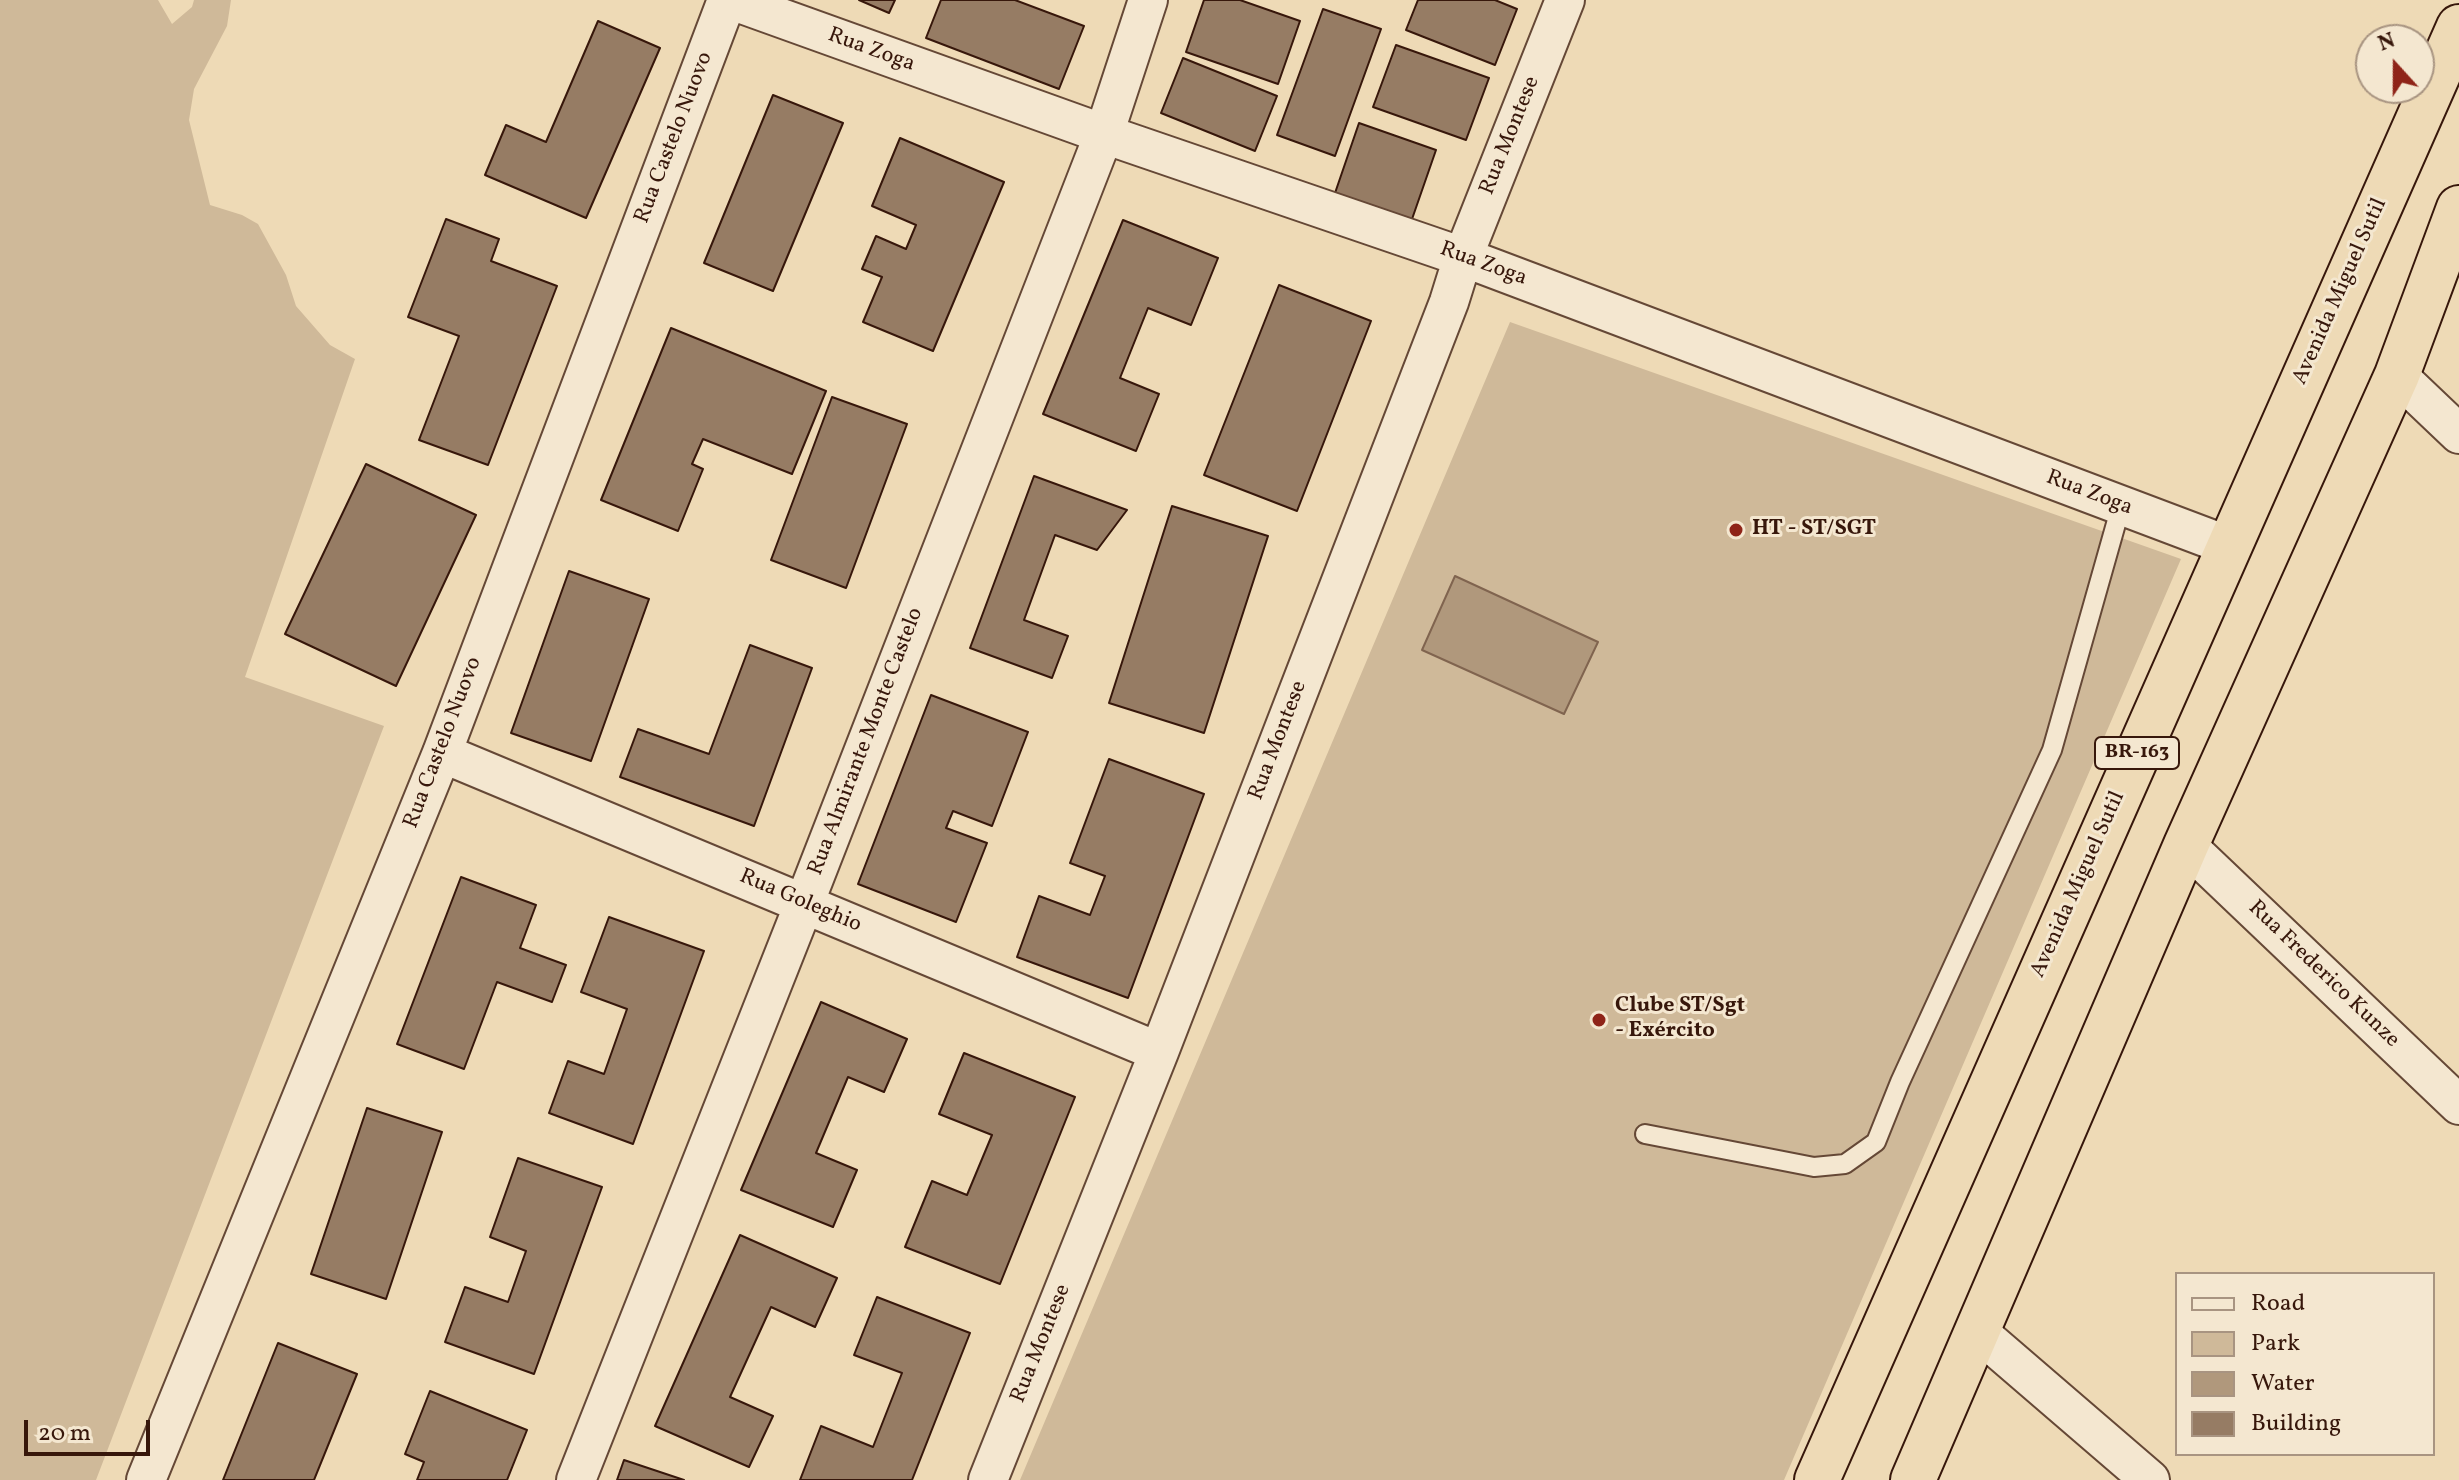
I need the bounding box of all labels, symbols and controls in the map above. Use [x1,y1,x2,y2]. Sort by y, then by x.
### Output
street label: Rua Zoga [824,23,918,79]
north arrow [2355,24,2435,104]
text: N [2374,26,2400,60]
street label: Rua Castelo Nuovo [630,49,720,227]
street label: Rua Montese [1475,73,1547,199]
street label: Avenida Miguel Sutil [2288,195,2394,389]
street label: Rua Zoga [1436,237,1530,293]
street label: Rua Zoga [2042,465,2136,523]
place label: HT - ST/SGT [1752,517,1876,543]
marker: HT - ST/SGT [1727,521,1745,539]
street label: Rua Almirante Monte Castelo [804,604,930,880]
street label: Rua Castelo Nuovo [399,654,489,832]
street label: Rua Montese [1244,678,1314,804]
road number: BR-163 [2095,737,2179,769]
street label: Avenida Miguel Sutil [2026,788,2132,982]
street label: Rua Goleghio [735,864,865,940]
street label: Rua Frederico Kunze [2242,896,2404,1054]
place label: Clube ST/Sgt - Exército [1615,994,1745,1046]
marker: Clube ST/Sgt - Exército [1590,1011,1608,1029]
legend [2175,1272,2435,1456]
street label: Rua Montese [1006,1281,1078,1407]
text: Road [2251,1287,2305,1321]
text: Park [2251,1327,2300,1361]
text: Water [2251,1367,2315,1401]
scale bar [28,1404,154,1454]
text: Building [2251,1407,2341,1441]
text: 20 m [38,1417,91,1451]

